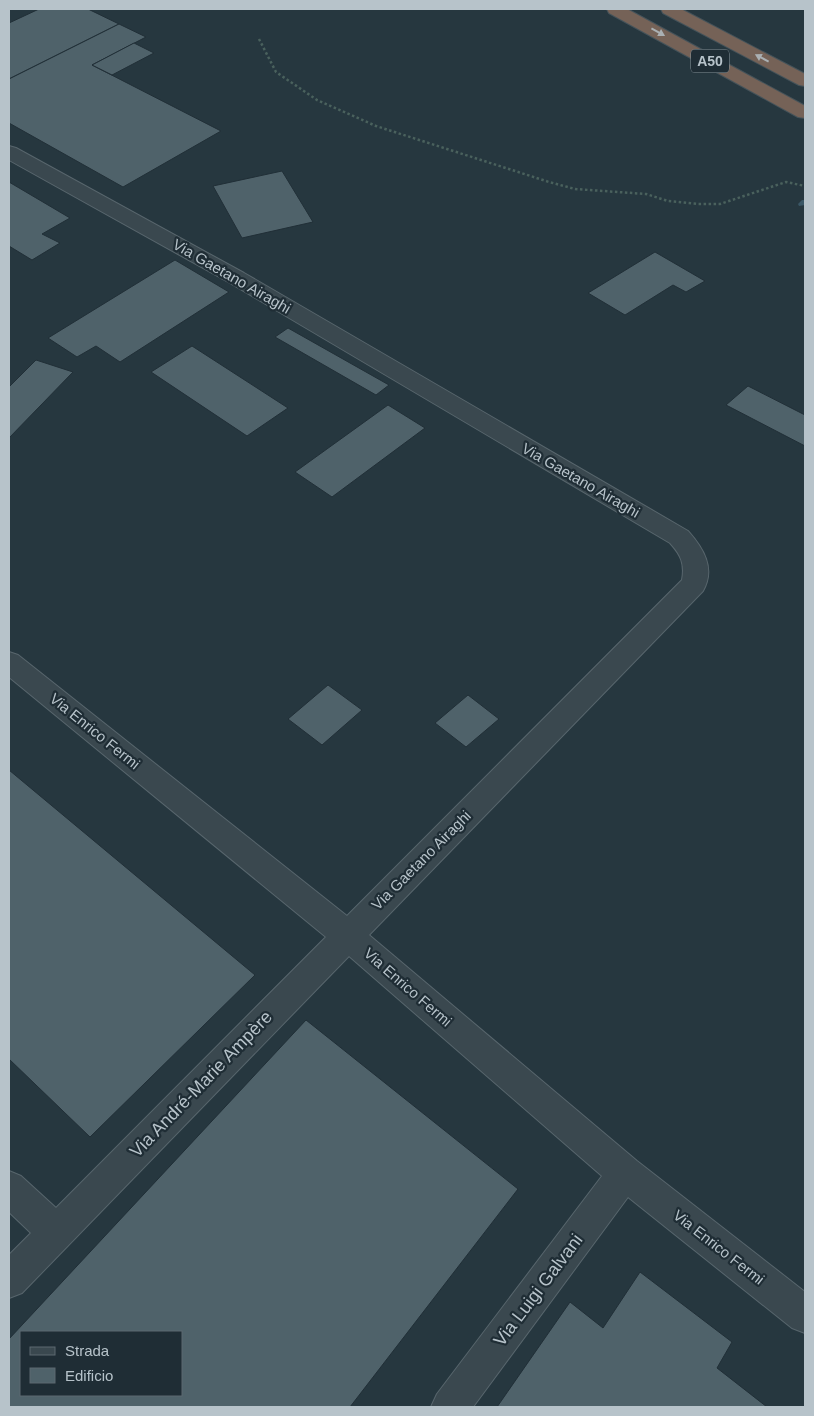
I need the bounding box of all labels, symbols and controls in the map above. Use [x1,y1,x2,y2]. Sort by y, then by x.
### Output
one-way arrow [651,28,665,36]
road number: A50 [691,49,729,72]
one-way arrow [756,54,769,63]
street label: Via Gaetano Airaghi [170,235,294,317]
street label: Via Gaetano Airaghi [519,439,643,521]
street label: Via Enrico Fermi [47,690,143,772]
street label: Via Gaetano Airaghi [368,807,474,913]
street label: Via Enrico Fermi [361,944,455,1030]
street label: Via André-Marie Ampère [126,1007,276,1161]
street label: Via Enrico Fermi [670,1206,768,1288]
street label: Via Luigi Galvani [489,1230,587,1350]
legend [20,1331,182,1396]
text: Strada [65,1342,110,1359]
text: Edificio [65,1367,113,1384]

